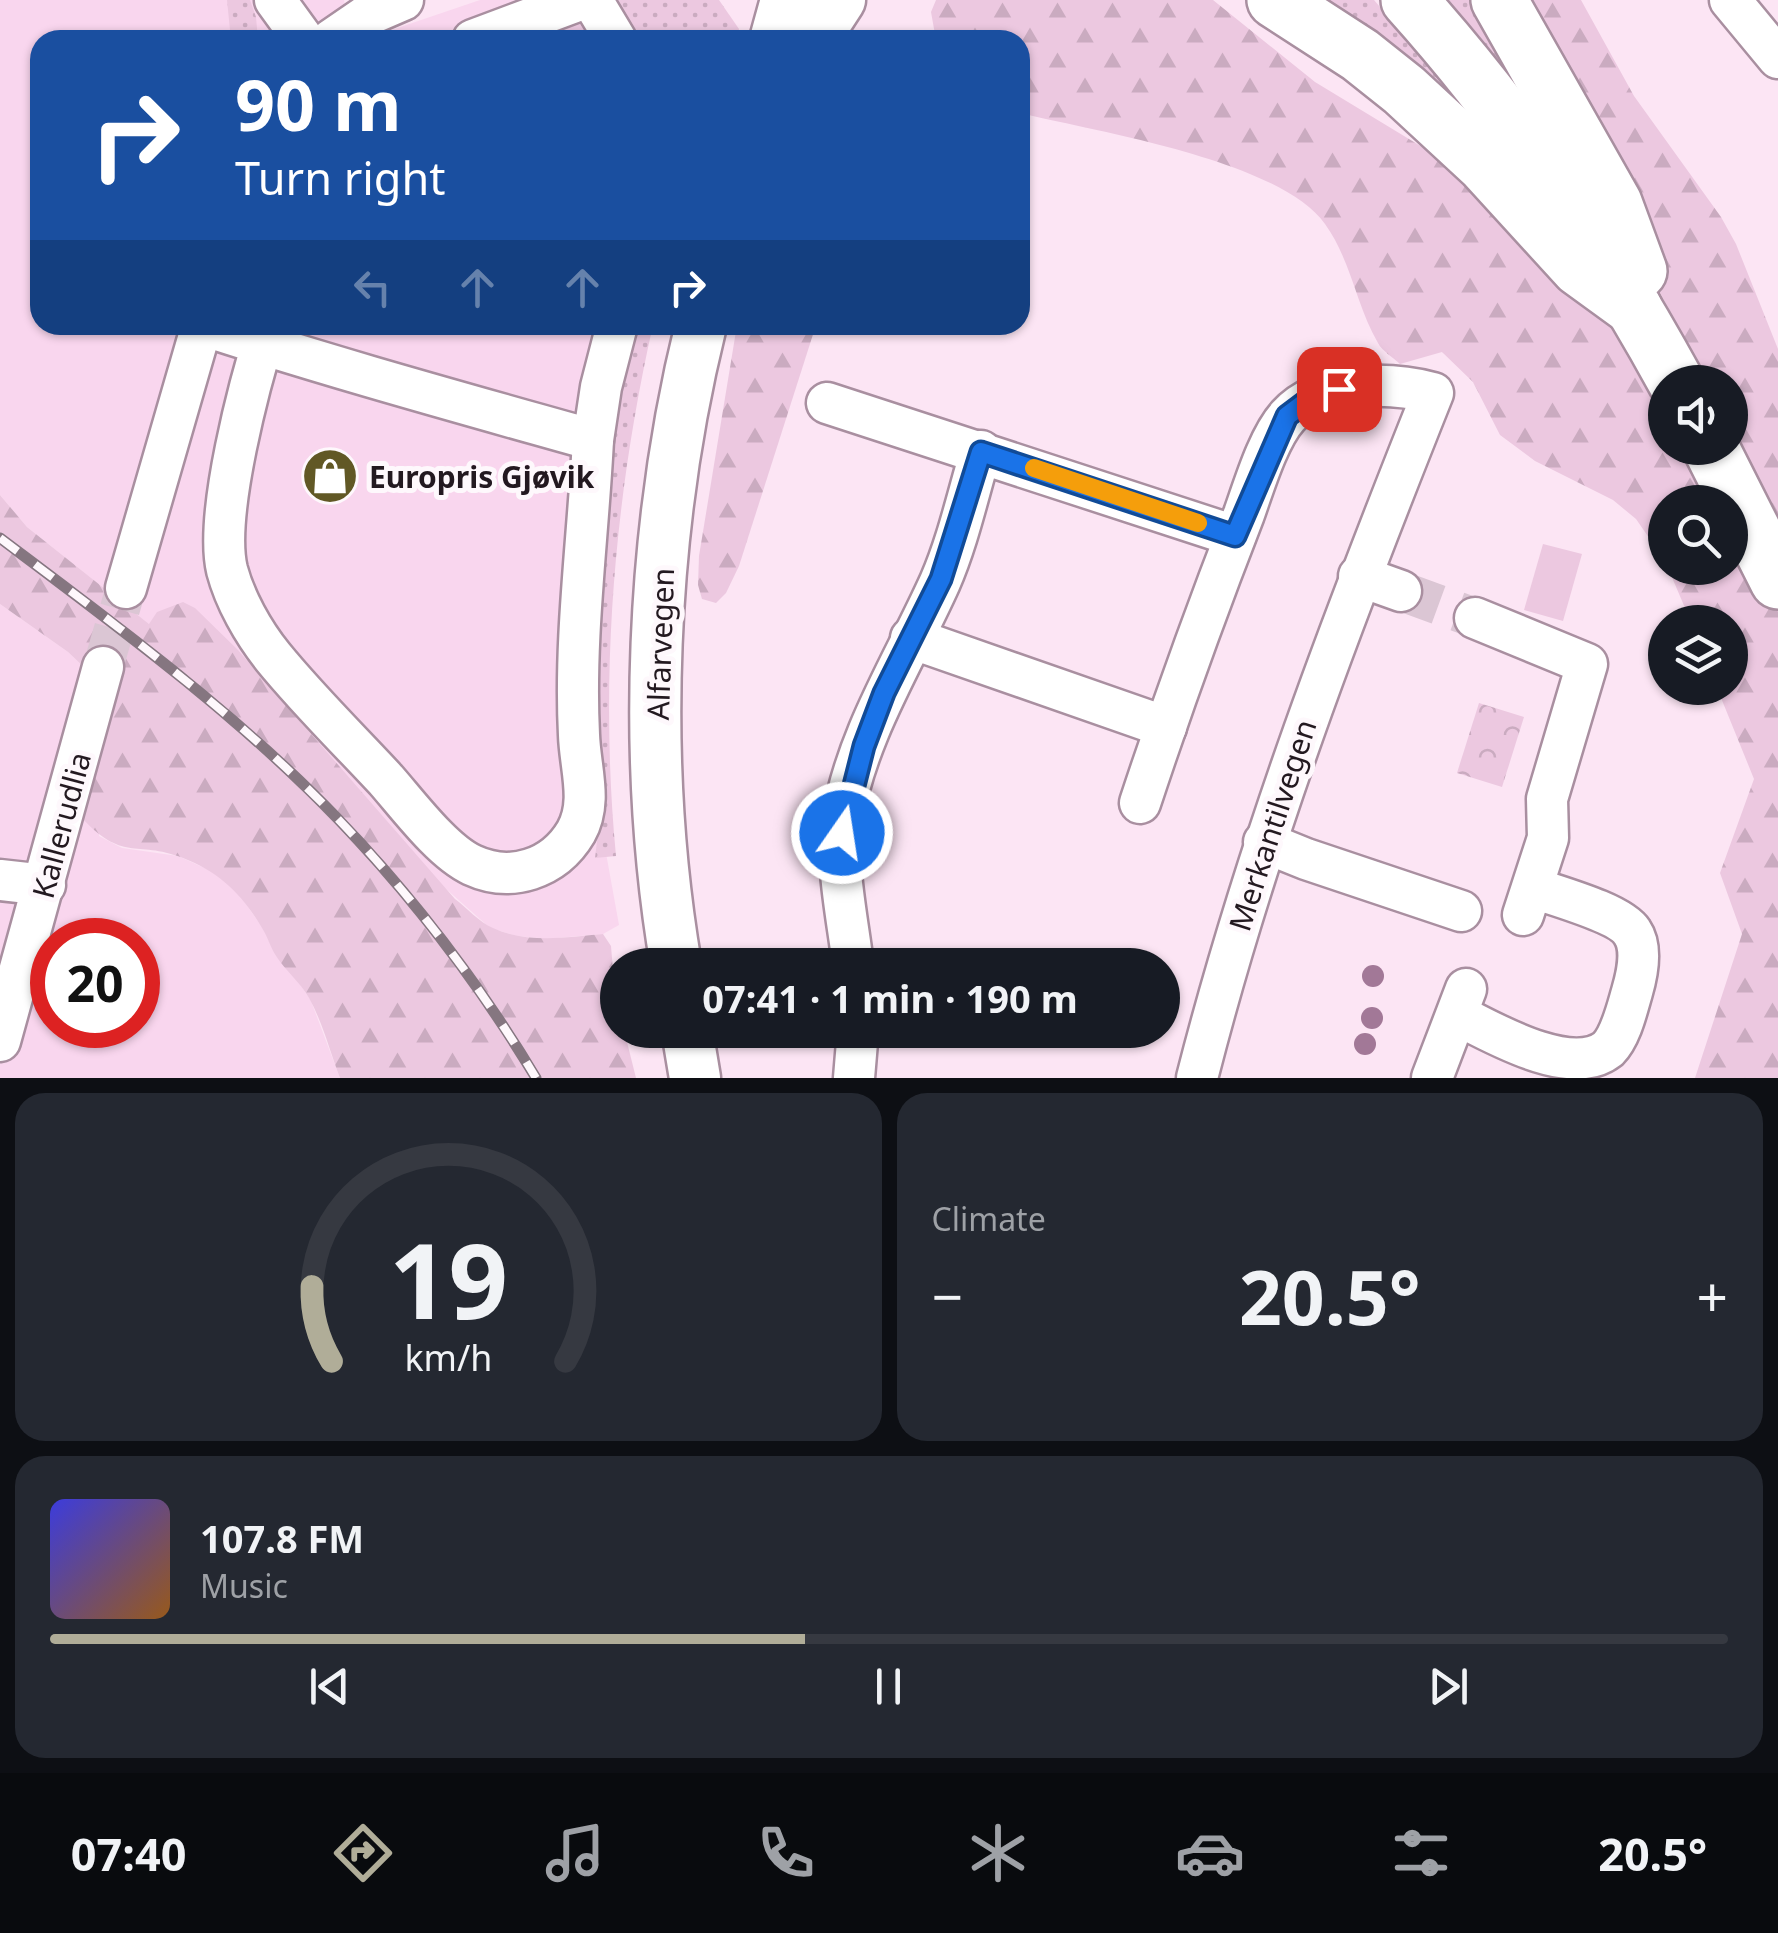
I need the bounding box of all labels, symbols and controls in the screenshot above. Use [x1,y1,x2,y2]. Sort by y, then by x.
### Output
text: 90 m [235,56,402,152]
icon: right [70,70,200,200]
text: Turn right [235,147,446,208]
icon: left [345,260,400,315]
icon: ahead [450,260,505,315]
icon: ahead [555,260,610,315]
icon: right [660,260,715,315]
pin [1297,347,1382,432]
icon: arrive [1312,362,1367,417]
map controls [1648,365,1748,705]
button: sound [1648,365,1748,465]
shop icon: Europris Gjøvik [300,446,360,506]
place label: Europris Gjøvik [369,456,595,497]
button: search [1648,485,1748,585]
street label: Alfarvegen [637,567,683,721]
button: layers [1648,605,1748,705]
street label: Merkantilvegen [1218,714,1326,936]
street label: Kallerudlia [22,747,100,903]
position arrow [790,781,894,885]
speed limit sign: 20 [30,918,160,1048]
text: 07:41 · 1 min · 190 m [702,972,1078,1024]
text: Climate [932,1197,1046,1240]
text: 19 [389,1208,508,1349]
text: 20.5° [1239,1245,1421,1347]
text: − [932,1258,963,1333]
text: + [1697,1258,1728,1333]
text: km/h [404,1333,492,1381]
text: 107.8 FM [200,1512,364,1564]
text: Music [200,1564,288,1607]
icon: previous [302,1659,357,1714]
icon: pause [861,1659,916,1714]
icon: next [1421,1659,1476,1714]
icon: directions [328,1818,398,1888]
icon: music [540,1818,610,1888]
icon: phone [751,1818,821,1888]
icon: climate [963,1818,1033,1888]
icon: car [1175,1818,1245,1888]
icon: filters [1386,1818,1456,1888]
text: 07:40 [71,1823,186,1884]
text: 20.5° [1598,1823,1707,1884]

